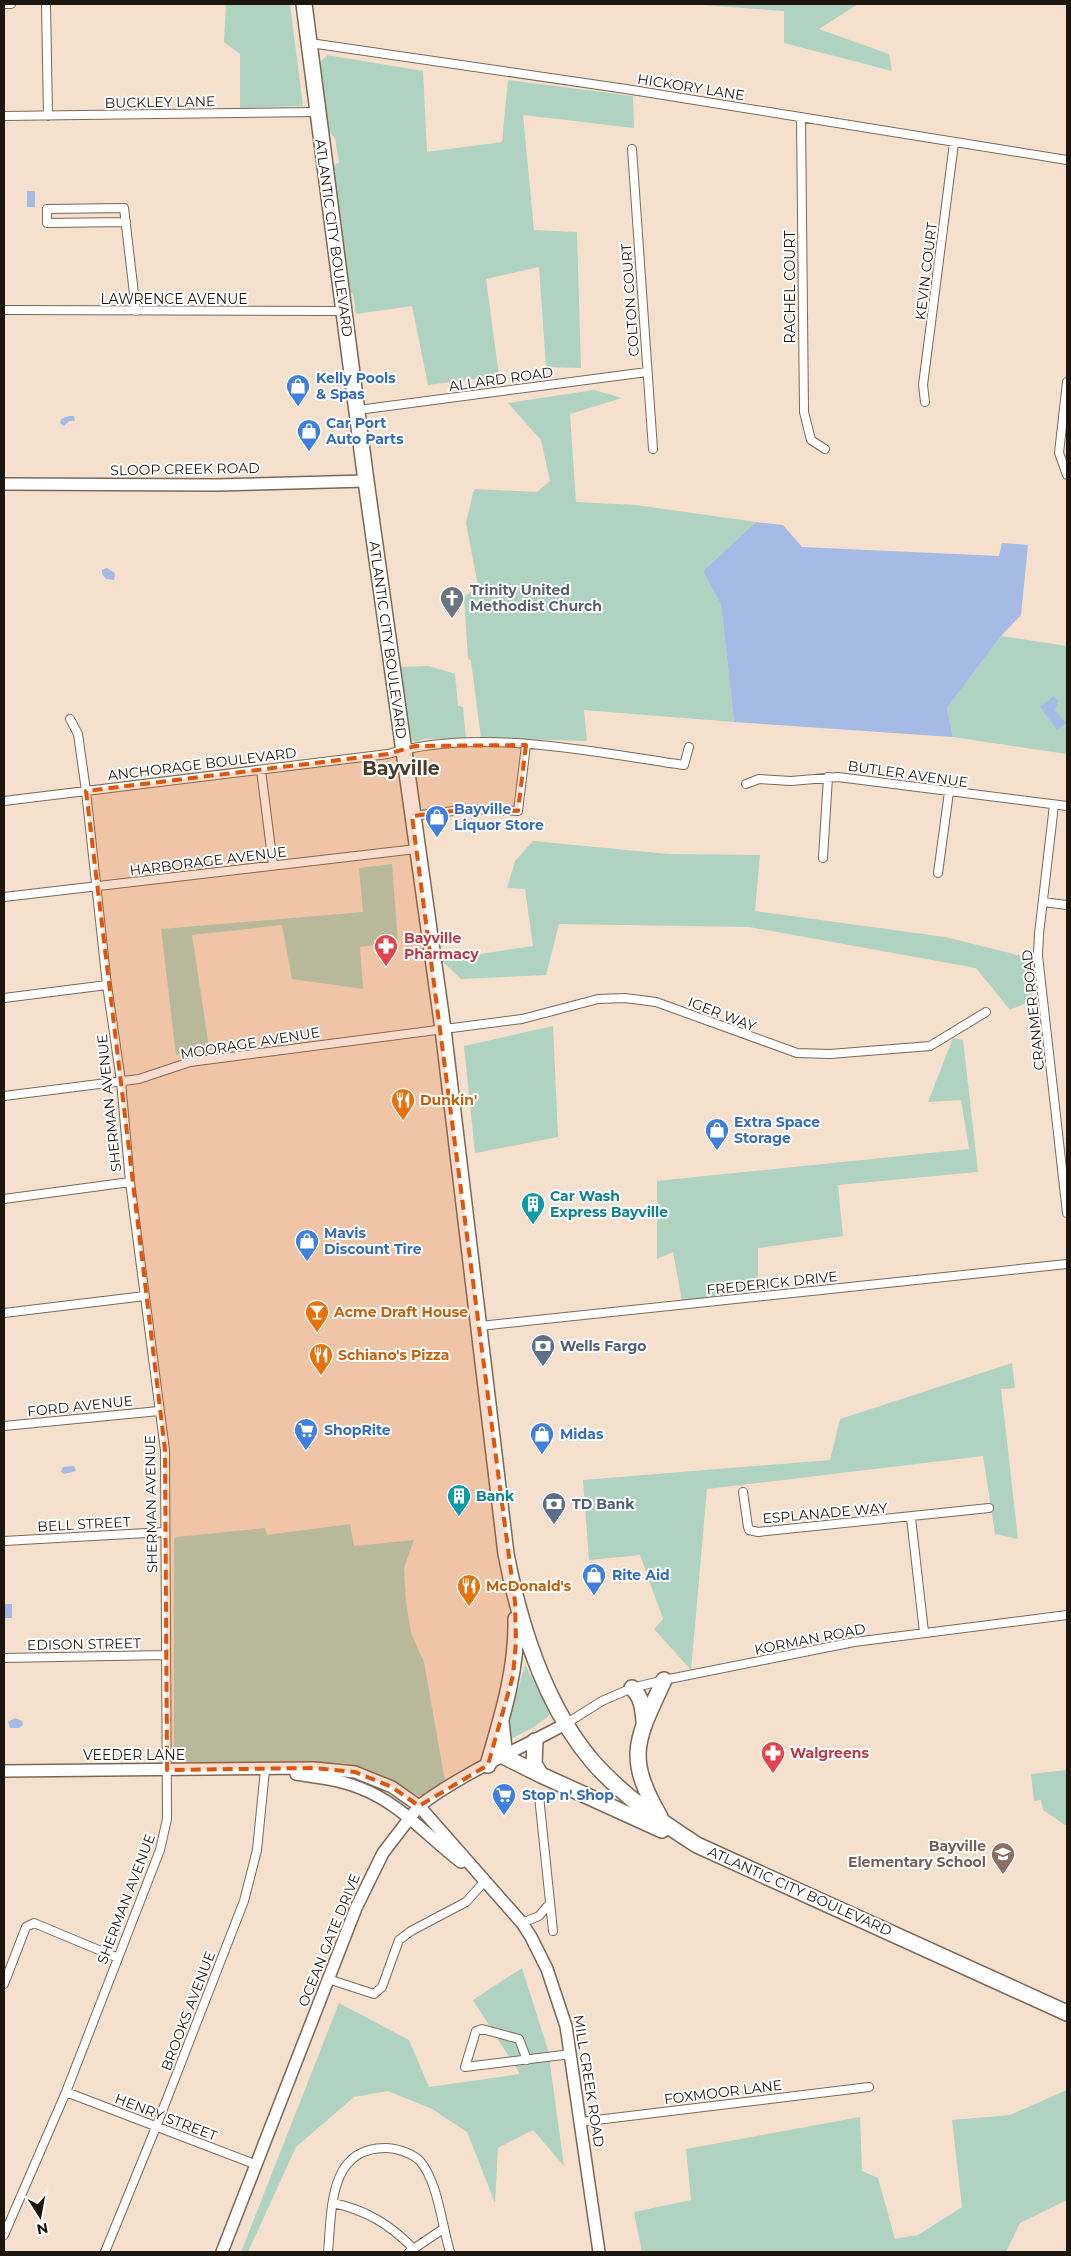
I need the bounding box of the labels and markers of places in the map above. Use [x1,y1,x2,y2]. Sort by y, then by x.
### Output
place label: Kelly Pools & Spas [316,369,396,403]
shop icon: Kelly Pools & Spas [285,373,311,407]
place label: Car Port Auto Parts [325,414,404,448]
shop icon: Car Port Auto Parts [296,418,322,452]
place label: Trinity United Methodist Church [470,581,602,615]
church icon: Trinity United Methodist Church [439,585,465,619]
place label: Bayville Liquor Store [454,800,544,834]
shop icon: Bayville Liquor Store [424,804,450,838]
place label: Bayville Pharmacy [404,929,479,963]
pharmacy icon: Bayville Pharmacy [373,933,399,967]
restaurant icon: Dunkin' [390,1087,416,1121]
place label: Dunkin' [420,1091,477,1109]
place label: Extra Space Storage [734,1113,820,1147]
shop icon: Extra Space Storage [704,1117,730,1151]
place label: Car Wash Express Bayville [550,1187,668,1221]
building icon: Car Wash Express Bayville [520,1191,546,1225]
place label: Mavis Discount Tire [324,1224,422,1258]
shop icon: Mavis Discount Tire [294,1228,320,1262]
bar icon: Acme Draft House [304,1299,330,1333]
place label: Acme Draft House [333,1303,468,1321]
bank icon: Wells Fargo [530,1333,556,1367]
place label: Wells Fargo [560,1337,646,1355]
restaurant icon: Schiano's Pizza [308,1342,334,1376]
place label: Schiano's Pizza [338,1346,449,1364]
supermarket icon: ShopRite [293,1417,319,1451]
place label: ShopRite [324,1421,391,1439]
shop icon: Midas [529,1421,555,1455]
place label: Midas [560,1425,604,1443]
building icon: Bank [446,1483,472,1517]
place label: Bank [476,1487,515,1505]
bank icon: TD Bank [541,1491,567,1525]
place label: TD Bank [572,1495,635,1513]
shop icon: Rite Aid [581,1562,607,1596]
place label: Rite Aid [612,1566,670,1584]
restaurant icon: McDonald's [456,1573,482,1607]
place label: McDonald's [486,1577,572,1595]
pharmacy icon: Walgreens [760,1740,786,1774]
place label: Walgreens [790,1744,869,1762]
supermarket icon: Stop n' Shop [491,1782,517,1816]
place label: Stop n' Shop [522,1786,614,1804]
place label: Bayville Elementary School [848,1837,986,1871]
school or university icon: Bayville Elementary School [990,1841,1016,1875]

